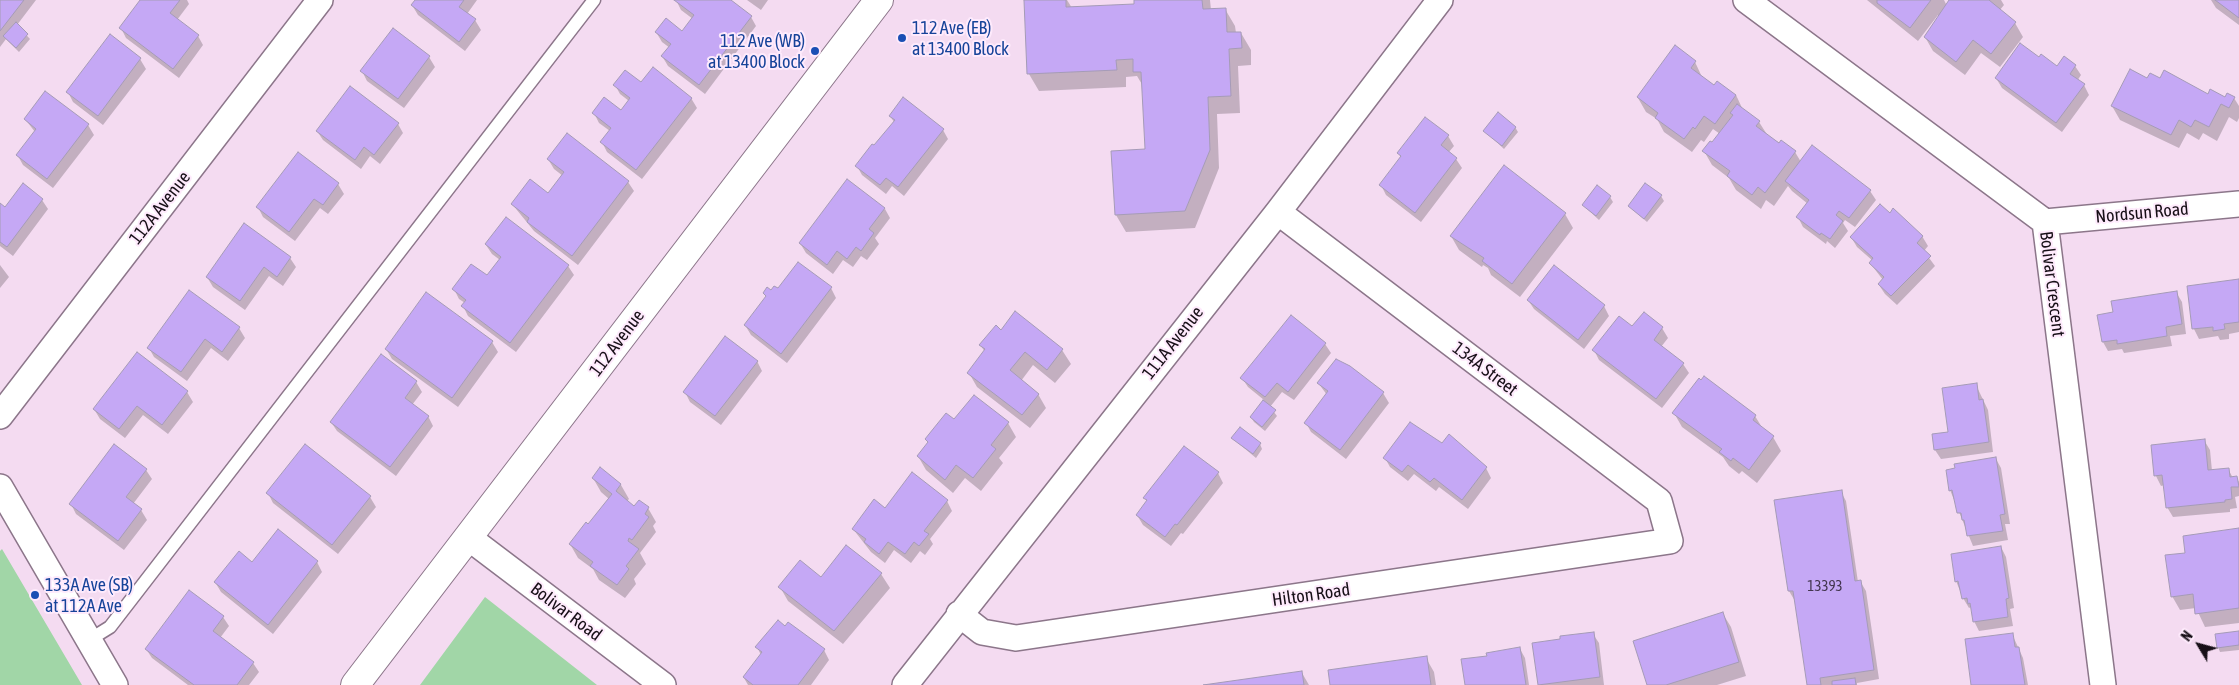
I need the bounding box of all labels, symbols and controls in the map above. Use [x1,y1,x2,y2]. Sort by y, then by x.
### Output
place label: 112 Ave (EB) at 13400 Block [912,17,1009,59]
place label: 112 Ave (WB) at 13400 Block [708,30,805,72]
marker: 112 Ave (EB) at 13400 Block [896,32,908,44]
marker: 112 Ave (WB) at 13400 Block [809,45,821,57]
street label: 112A Avenue [125,167,195,249]
street label: Nordsun Road [2094,198,2190,228]
street label: Bolivar Crescent [2035,230,2069,338]
street label: 111A Avenue [1138,302,1208,384]
street label: 112 Avenue [585,305,649,381]
street label: 134A Street [1448,337,1522,401]
place label: 133A Ave (SB) at 112A Ave [45,574,133,616]
house number: 13393 [1807,577,1843,595]
street label: Bolivar Road [526,578,606,646]
street label: Hilton Road [1271,579,1351,611]
marker: 133A Ave (SB) at 112A Ave [29,589,41,601]
north arrow [2174,620,2224,670]
text: N [2178,628,2196,644]

